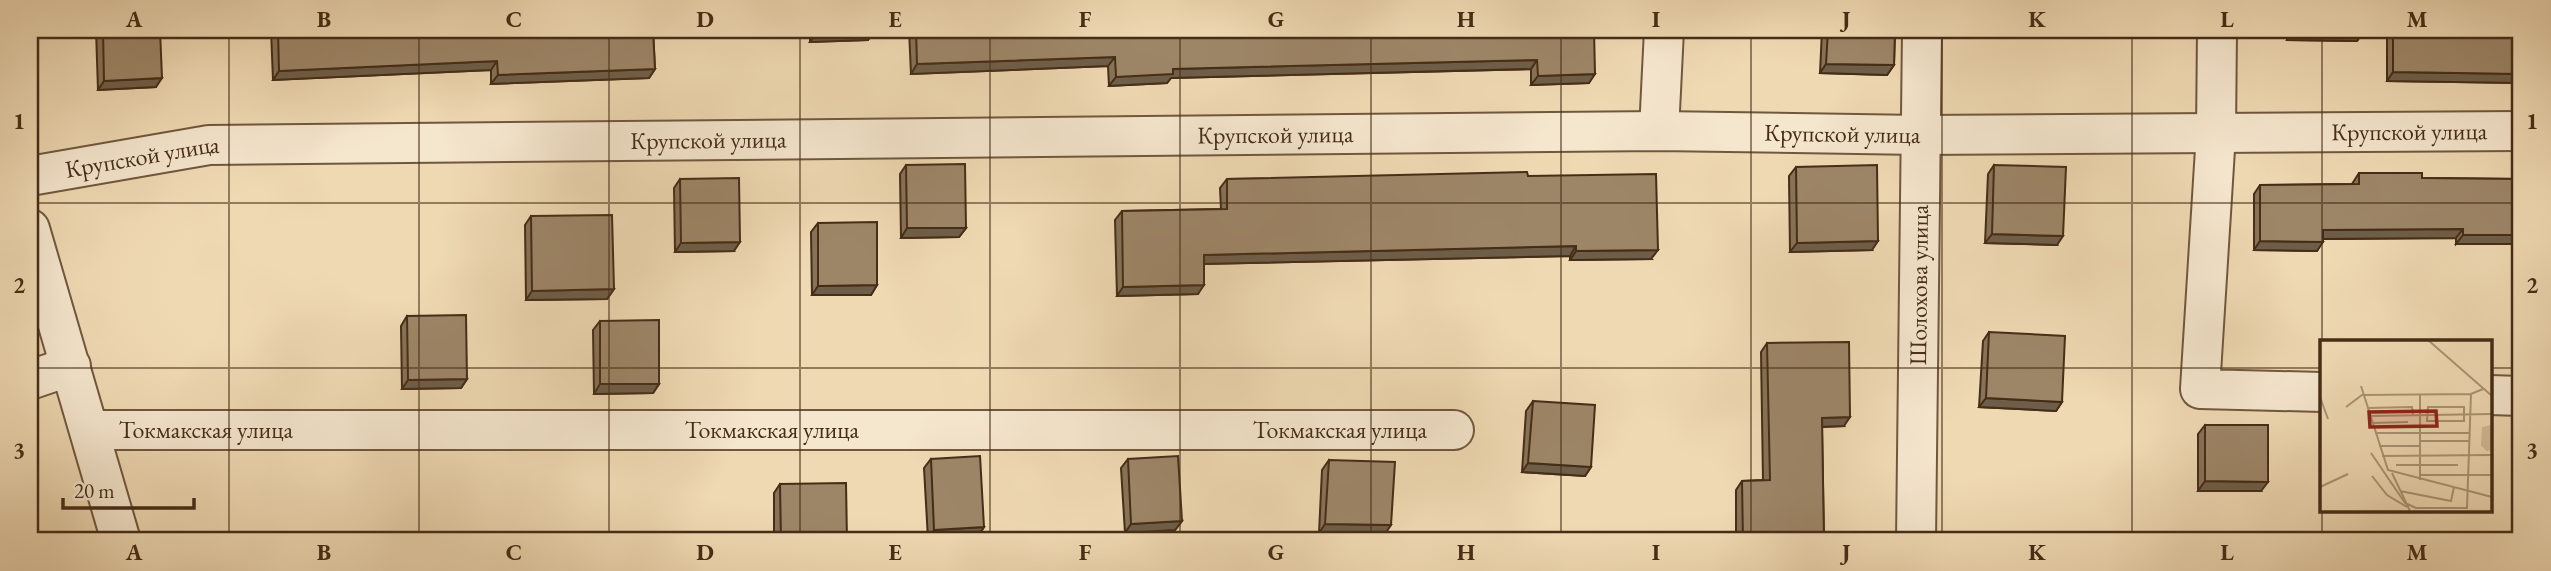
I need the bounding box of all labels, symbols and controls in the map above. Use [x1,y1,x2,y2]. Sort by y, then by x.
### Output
text: A [125,4,143,34]
text: B [317,4,331,34]
text: C [506,4,522,34]
text: D [696,4,714,34]
text: E [888,4,902,34]
text: F [1079,4,1092,34]
text: G [1268,4,1284,34]
text: H [1457,4,1475,34]
text: I [1652,4,1660,34]
text: J [1840,4,1851,34]
text: K [2028,4,2046,34]
text: L [2220,4,2234,34]
text: M [2406,4,2428,34]
text: 1 [13,106,25,136]
text: 1 [2526,106,2538,136]
street label: Крупской улица [2331,115,2488,147]
street label: Крупской улица [1764,117,1921,150]
street label: Крупской улица [1197,118,1354,150]
street label: Крупской улица [630,123,787,156]
street label: Крупской улица [63,129,220,185]
street label: Шолохова улица [1902,204,1935,366]
text: 2 [13,270,25,300]
text: 2 [2526,270,2538,300]
inset map [2320,340,2492,512]
street label: Токмакская улица [119,414,294,445]
street label: Токмакская улица [685,414,860,445]
street label: Токмакская улица [1253,414,1428,445]
text: 3 [13,435,25,465]
text: 3 [2526,435,2538,465]
scale bar [63,466,194,510]
text: 20 m [74,477,115,504]
text: A [125,537,143,567]
text: B [317,537,331,567]
text: C [506,537,522,567]
text: D [696,537,714,567]
text: E [888,537,902,567]
text: F [1079,537,1092,567]
text: G [1268,537,1284,567]
text: H [1457,537,1475,567]
text: I [1652,537,1660,567]
text: J [1840,537,1851,567]
text: K [2028,537,2046,567]
text: L [2220,537,2234,567]
text: M [2406,537,2428,567]

